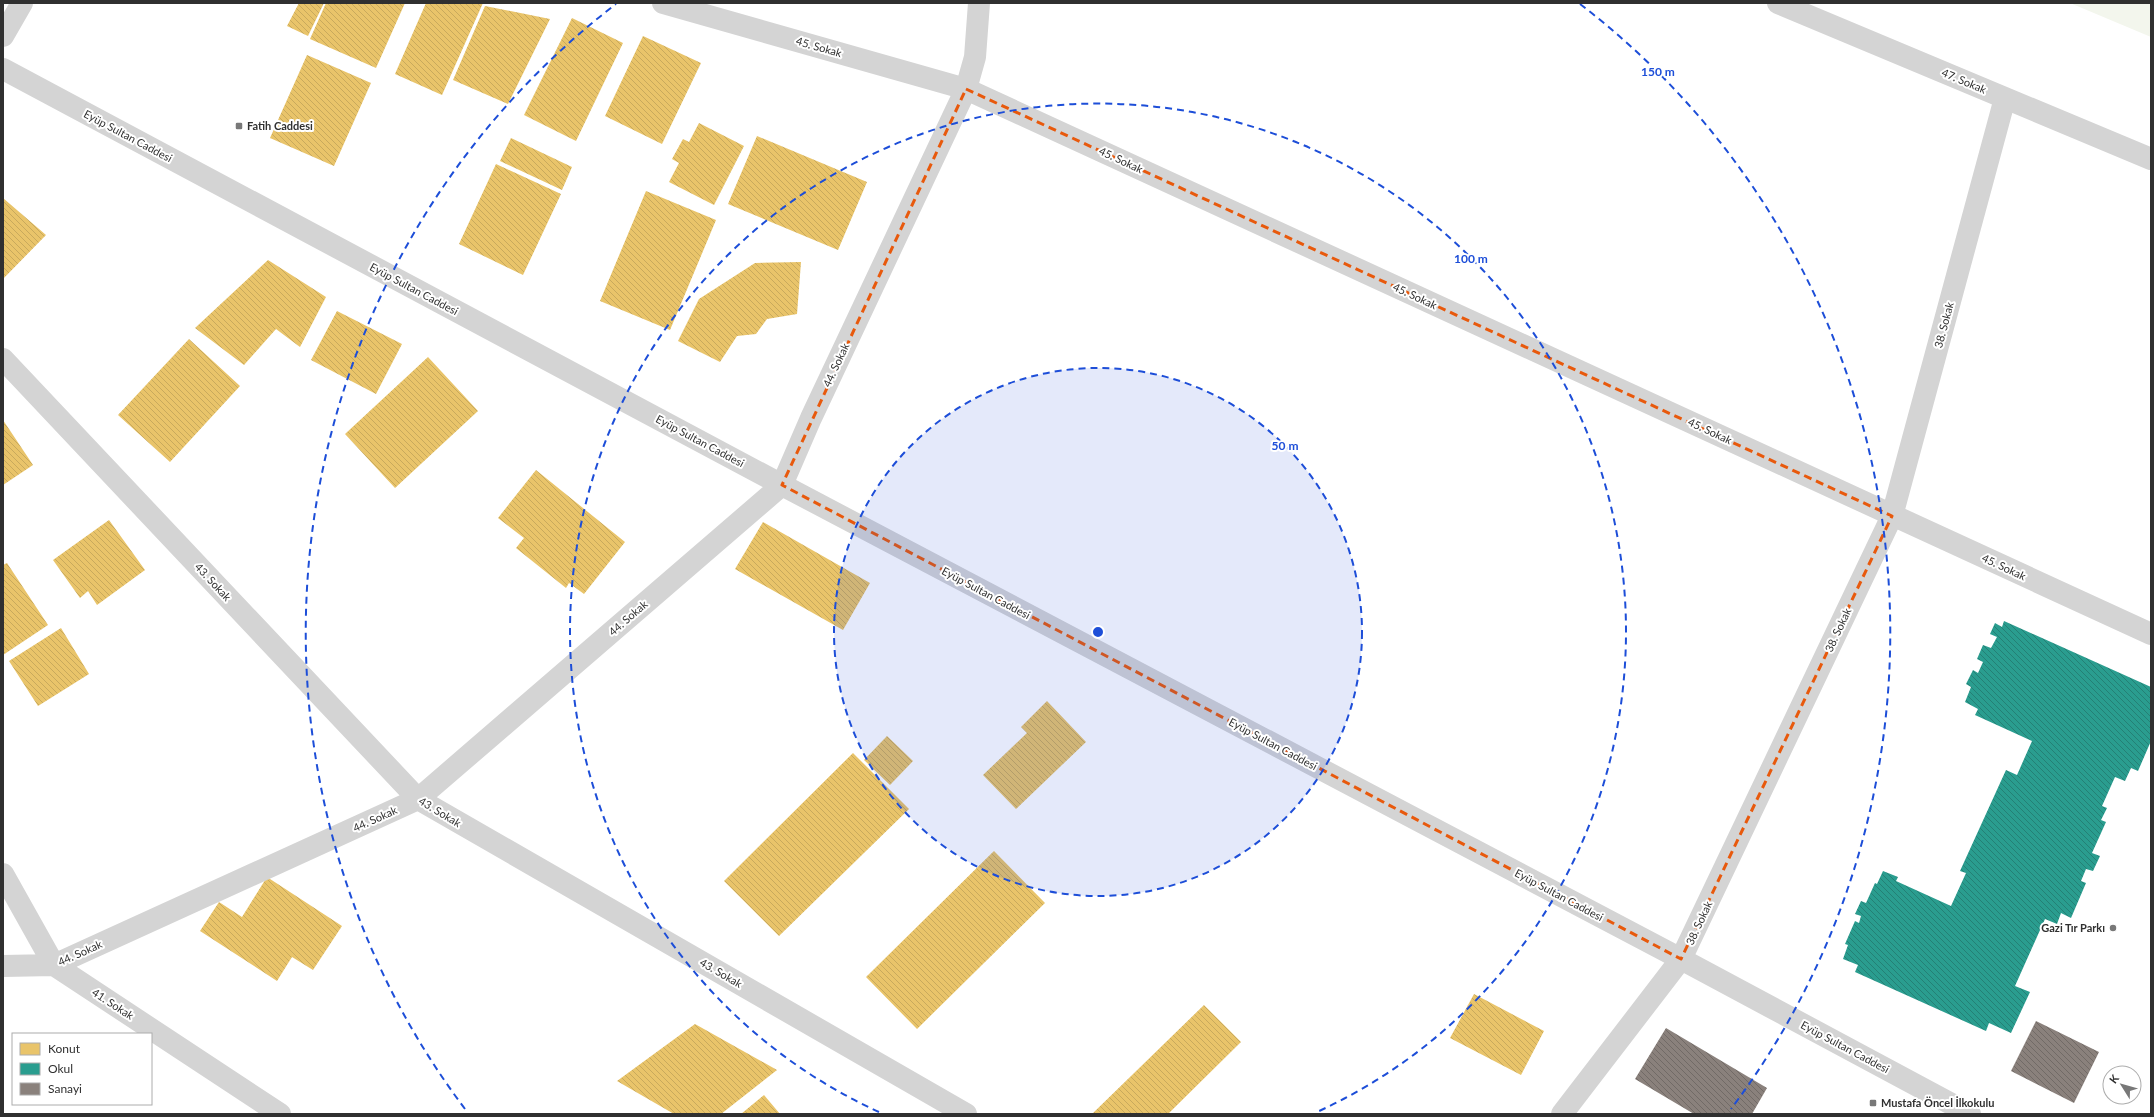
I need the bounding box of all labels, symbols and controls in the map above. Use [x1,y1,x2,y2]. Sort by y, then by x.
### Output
street label: 45. Sokak [795,34,844,59]
text: 150 m [1641,64,1675,79]
street label: 47. Sokak [1940,65,1989,96]
street label: Eyüp Sultan Caddesi [82,107,175,165]
place label: Fatih Caddesi [247,119,313,132]
marker: Fatih Caddesi [234,121,244,131]
street label: 45. Sokak [1097,144,1146,176]
text: 100 m [1454,251,1488,266]
street label: Eyüp Sultan Caddesi [368,260,461,318]
street label: 45. Sokak [1391,280,1440,312]
street label: 38. Sokak [1931,300,1956,349]
street label: 44. Sokak [820,340,852,389]
street label: Eyüp Sultan Caddesi [654,412,747,470]
street label: 45. Sokak [1686,415,1735,447]
text: 50 m [1272,438,1298,453]
street label: 45. Sokak [1980,551,2029,583]
street label: 43. Sokak [193,560,234,604]
street label: Eyüp Sultan Caddesi [940,564,1033,622]
street label: 44. Sokak [606,597,650,638]
street label: 38. Sokak [1822,605,1854,654]
centre of rings [1091,625,1105,639]
street label: Eyüp Sultan Caddesi [1227,715,1320,773]
street label: 43. Sokak [417,794,464,829]
street label: 44. Sokak [351,803,399,834]
street label: Eyüp Sultan Caddesi [1513,866,1606,924]
street label: 38. Sokak [1683,898,1715,947]
place label: Gazi Tır Parkı [2041,921,2105,934]
marker: Gazi Tır Parkı [2108,923,2118,933]
street label: 44. Sokak [56,937,104,968]
street label: 43. Sokak [698,955,745,990]
street label: 41. Sokak [90,985,137,1022]
street label: Eyüp Sultan Caddesi [1799,1018,1892,1076]
legend [12,1033,152,1105]
text: Konut [48,1041,81,1056]
text: Okul [48,1061,73,1076]
north arrow [2102,1065,2142,1105]
text: K [2106,1071,2121,1086]
text: Sanayi [48,1081,82,1096]
place label: Mustafa Öncel İlkokulu [1881,1096,1994,1109]
marker: Mustafa Öncel İlkokulu [1868,1098,1878,1108]

